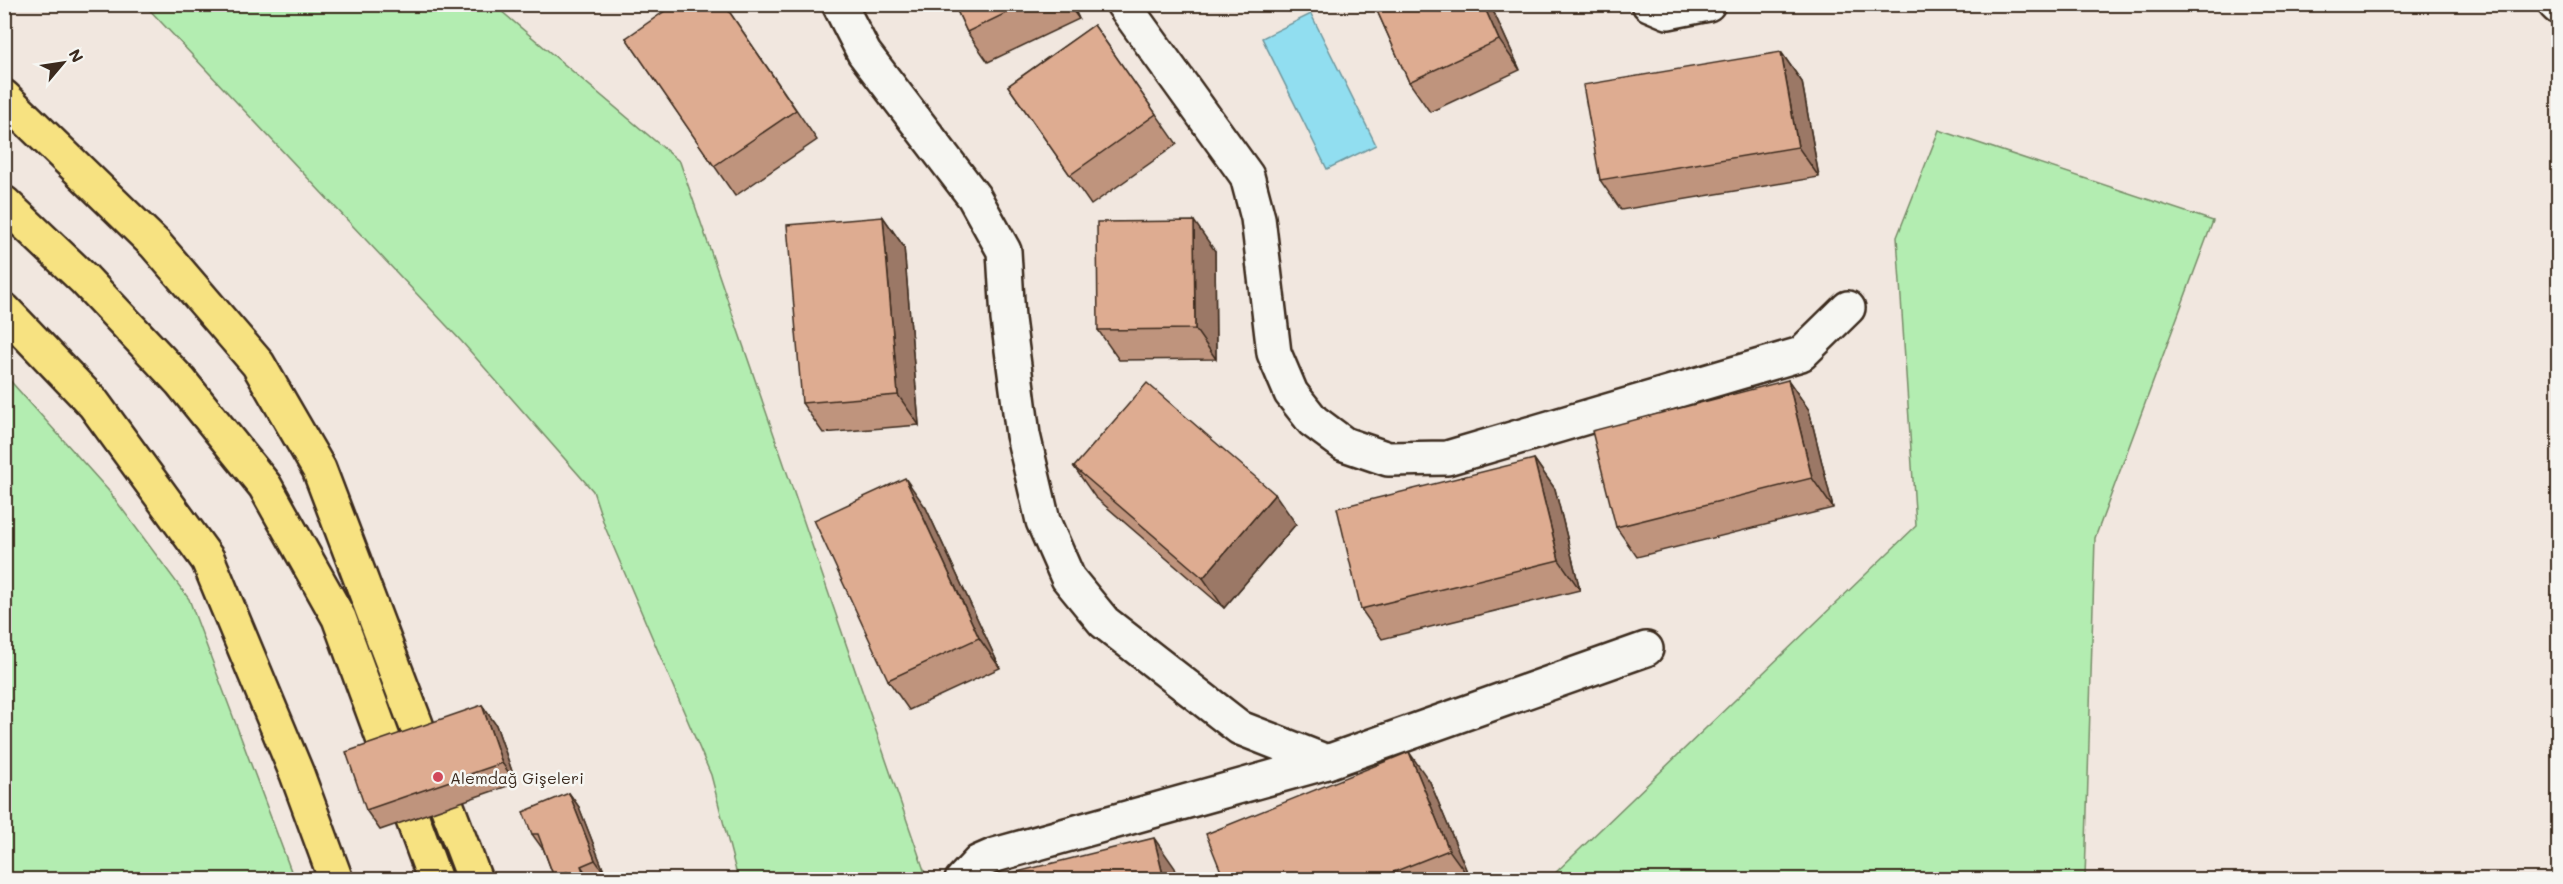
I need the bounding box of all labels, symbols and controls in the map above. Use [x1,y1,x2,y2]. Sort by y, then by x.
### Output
north arrow [33,33,93,93]
text: N [64,45,89,66]
place label: Alemdağ Gişeleri [450,767,584,788]
marker: Alemdağ Gişeleri [431,770,445,784]

